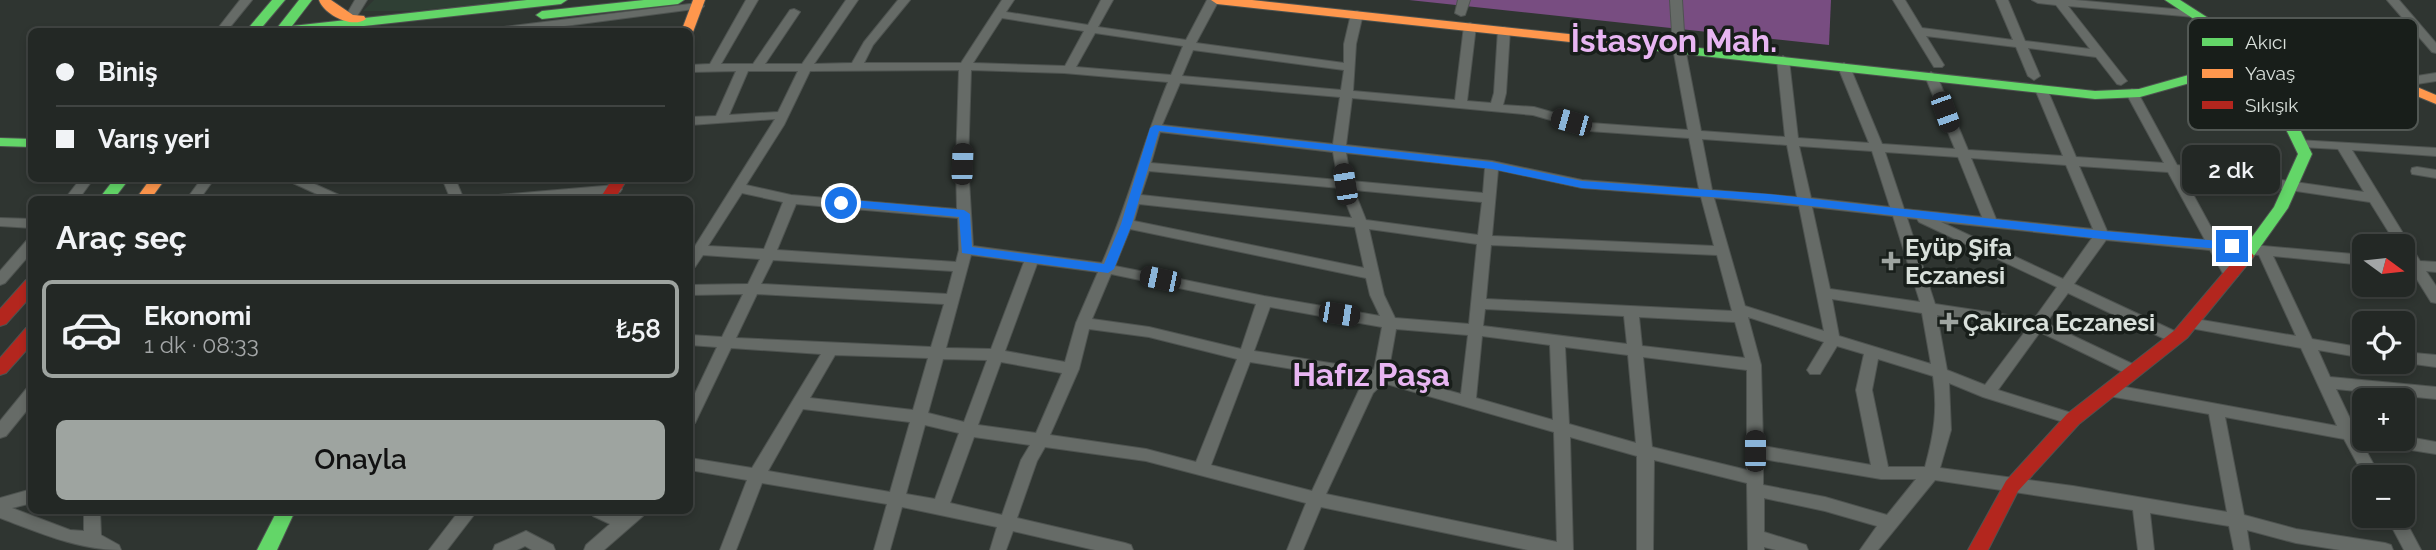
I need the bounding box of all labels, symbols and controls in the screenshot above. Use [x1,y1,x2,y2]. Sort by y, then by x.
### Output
legend [2188,18,2418,130]
district label: İstasyon Mah. [1571,22,1777,59]
text: Akıcı [2245,31,2287,53]
text: Biniş [98,57,158,87]
text: Yavaş [2245,62,2295,84]
car [1928,89,1963,135]
text: Sıkışık [2245,94,2298,116]
car [1548,106,1595,138]
text: Varış yeri [98,124,210,154]
car [951,143,974,185]
callout: 2 dk [2183,145,2281,194]
text: 2 dk [2208,156,2254,183]
car [1332,162,1359,206]
route start [825,187,857,219]
text: Araç seç [56,219,187,256]
route end [2216,230,2248,262]
place label: Eyüp Şifa Eczanesi [1905,233,2012,290]
north arrow [2352,234,2415,298]
map controls [2352,234,2415,528]
marker: Eyüp Şifa Eczanesi [1883,253,1899,269]
car [1138,264,1183,294]
icon: car [60,298,123,361]
car [1317,300,1362,328]
text: Ekonomi [144,301,252,331]
place label: Çakırca Eczanesi [1963,308,2155,337]
button: locate [2352,311,2415,374]
text: ₺58 [616,314,661,344]
marker: Çakırca Eczanesi [1941,314,1957,330]
text: 1 dk · 08:33 [144,331,259,358]
district label: Hafız Paşa [1292,356,1450,393]
button: + [2352,388,2415,451]
button: Onayla [56,420,665,500]
car [1745,430,1766,472]
button: − [2352,465,2415,528]

